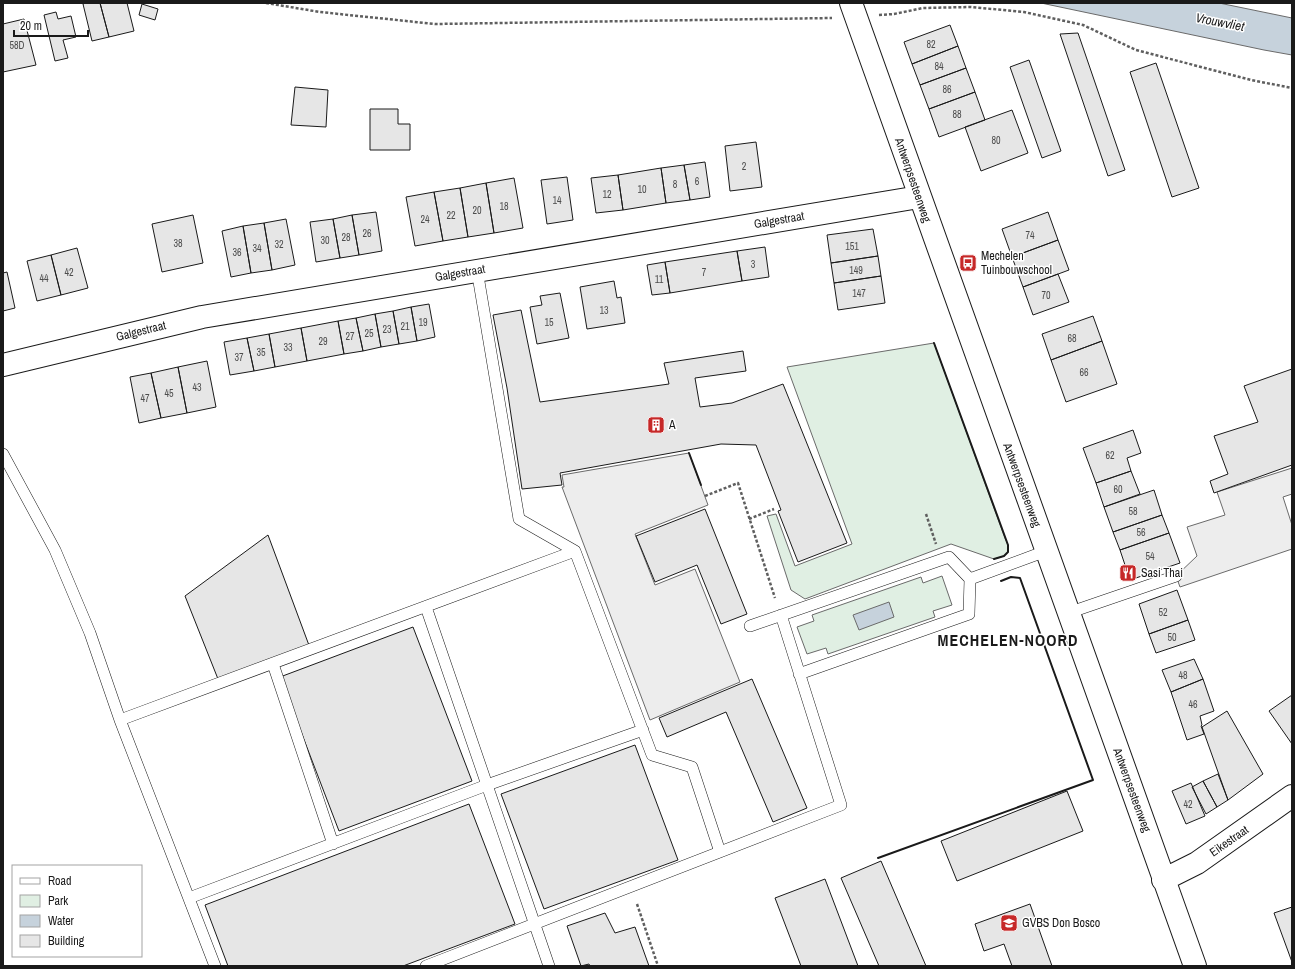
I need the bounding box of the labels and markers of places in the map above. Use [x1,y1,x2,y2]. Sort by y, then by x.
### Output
place label: Mechelen Tuinbouwschool [981,248,1052,278]
bus stop icon: Mechelen Tuinbouwschool [958,253,978,273]
building icon: A [646,415,666,435]
place label: A [668,417,676,433]
restaurant icon: Sasi Thai [1118,563,1138,583]
place label: Sasi Thai [1141,565,1183,581]
school or university icon: GVBS Don Bosco [999,913,1019,933]
place label: GVBS Don Bosco [1022,915,1100,931]

